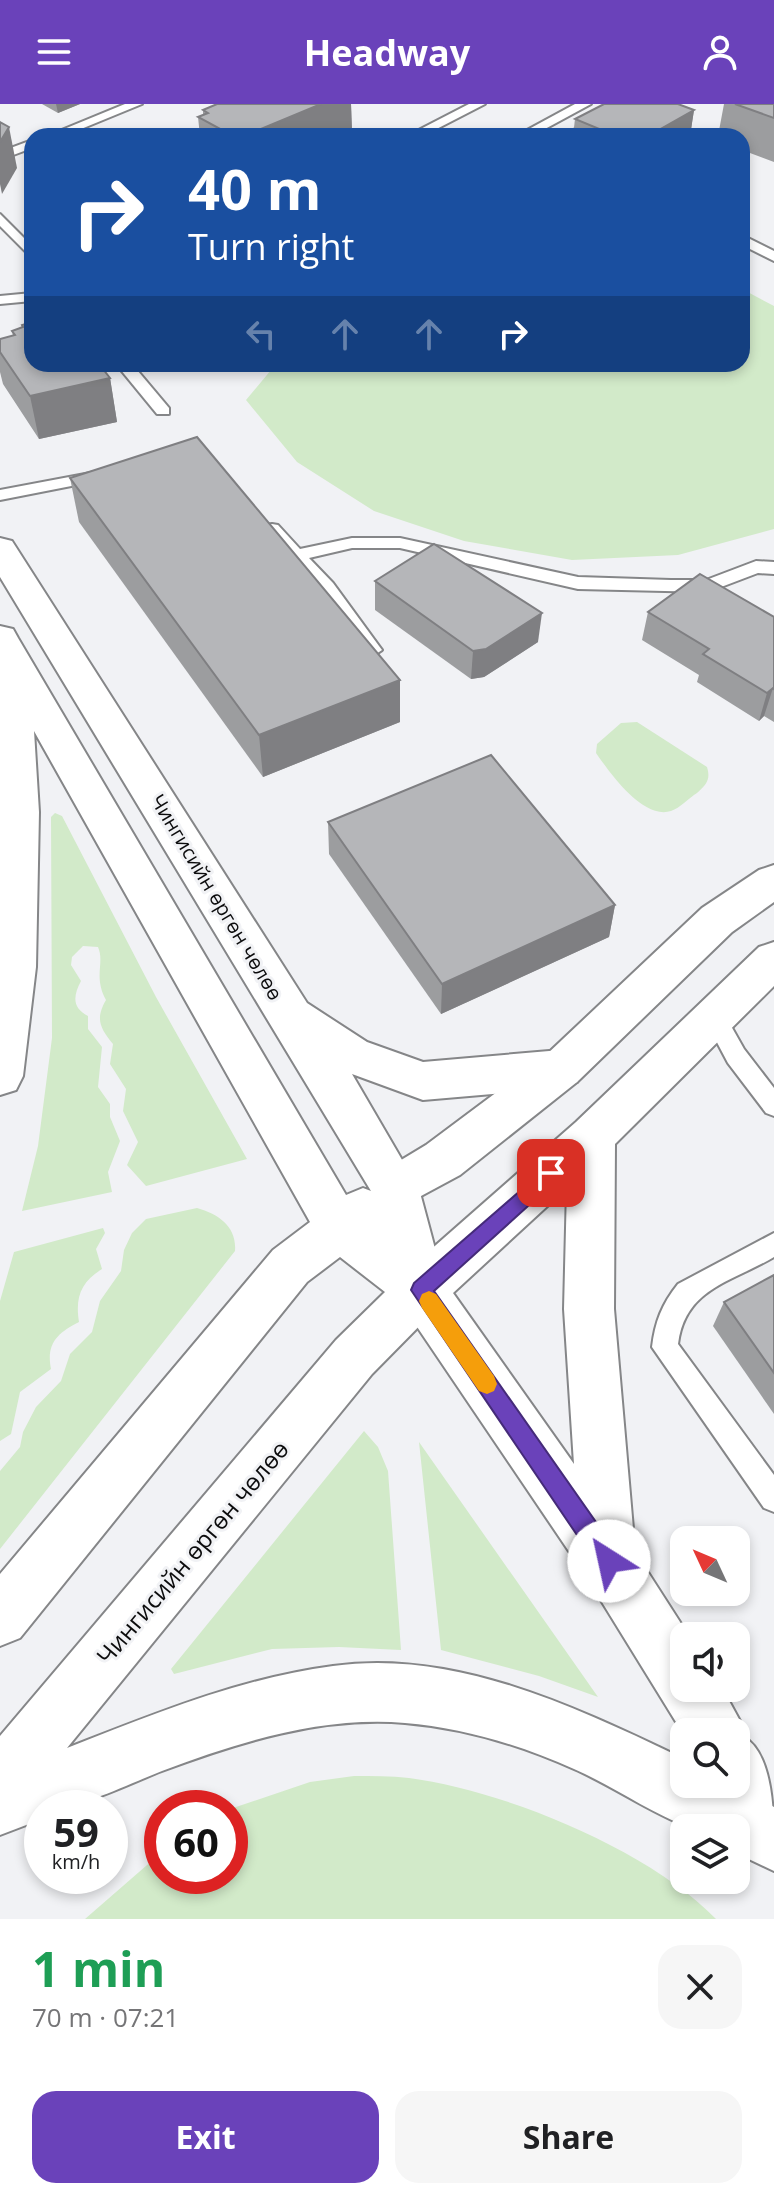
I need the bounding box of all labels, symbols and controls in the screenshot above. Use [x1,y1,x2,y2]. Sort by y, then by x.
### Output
text: Headway [304,28,470,77]
icon: menu [32,30,76,74]
icon: person [698,30,742,74]
text: 40 m [188,150,322,226]
icon: right [56,160,160,264]
text: Turn right [188,222,354,271]
icon: left [239,312,283,356]
icon: ahead [323,312,367,356]
icon: ahead [407,312,451,356]
icon: right [491,312,535,356]
street label: Чингисийн өргөн чөлөө [145,789,289,1005]
pin [517,1139,585,1207]
icon: arrive [529,1151,573,1195]
street label: Чингисийн өргөн чөлөө [88,1433,296,1671]
position arrow [567,1519,651,1603]
north arrow [670,1526,750,1606]
map controls [670,1526,750,1894]
button: sound [670,1622,750,1702]
button: search [670,1718,750,1798]
speed limit sign: 60 [144,1790,248,1894]
text: 59 [53,1804,99,1859]
button: layers [670,1814,750,1894]
text: km/h [52,1848,100,1875]
text: 1 min [32,1936,165,2001]
button: close [658,1945,742,2029]
text: 70 m · 07:21 [32,1999,179,2035]
button: Exit [32,2091,379,2183]
button: Share [395,2091,742,2183]

